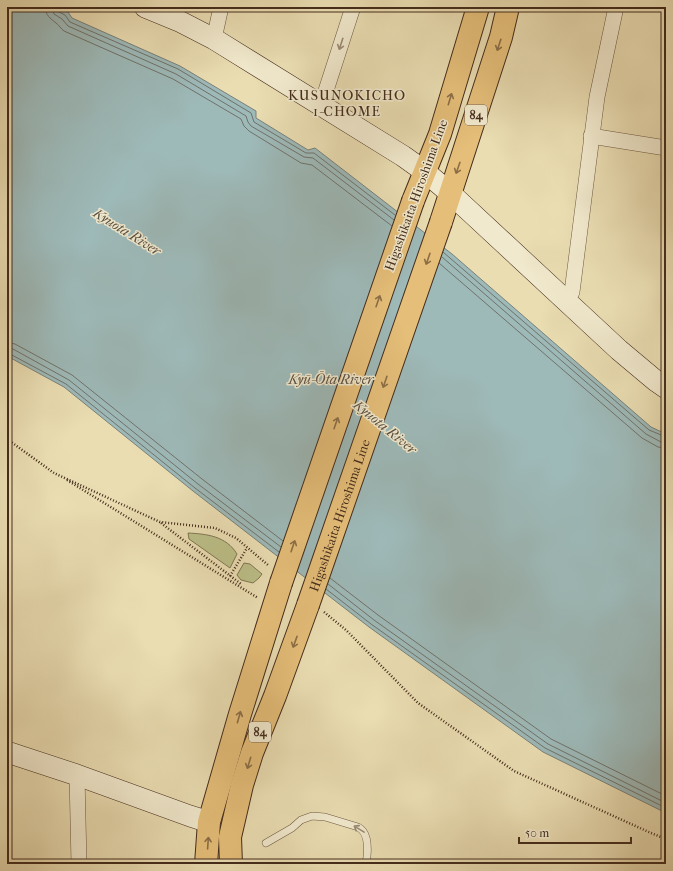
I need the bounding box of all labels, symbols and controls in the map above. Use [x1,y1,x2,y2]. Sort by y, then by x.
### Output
one-way arrow [337,38,344,51]
one-way arrow [494,38,502,50]
district label: KUSUNOKICHO 1-CHOME [288,87,406,120]
one-way arrow [447,93,455,105]
road number: 84 [465,105,487,125]
street label: Higashikaita Hiroshima Line [382,117,451,273]
one-way arrow [454,162,462,174]
water label: Kyuota River [89,204,165,260]
one-way arrow [424,252,431,265]
one-way arrow [375,294,382,307]
water label: Kyū-Ōta River [287,371,375,388]
one-way arrow [381,375,389,387]
water label: Kyuota River [349,396,421,459]
one-way arrow [333,417,340,430]
street label: Higashikaita Hiroshima Line [306,437,373,593]
one-way arrow [290,541,298,553]
one-way arrow [291,635,298,648]
one-way arrow [236,711,243,724]
road number: 84 [249,722,271,742]
one-way arrow [244,757,252,769]
scale bar [519,819,631,845]
one-way arrow [353,824,365,832]
text: 50 m [525,826,549,840]
one-way arrow [204,837,211,850]

